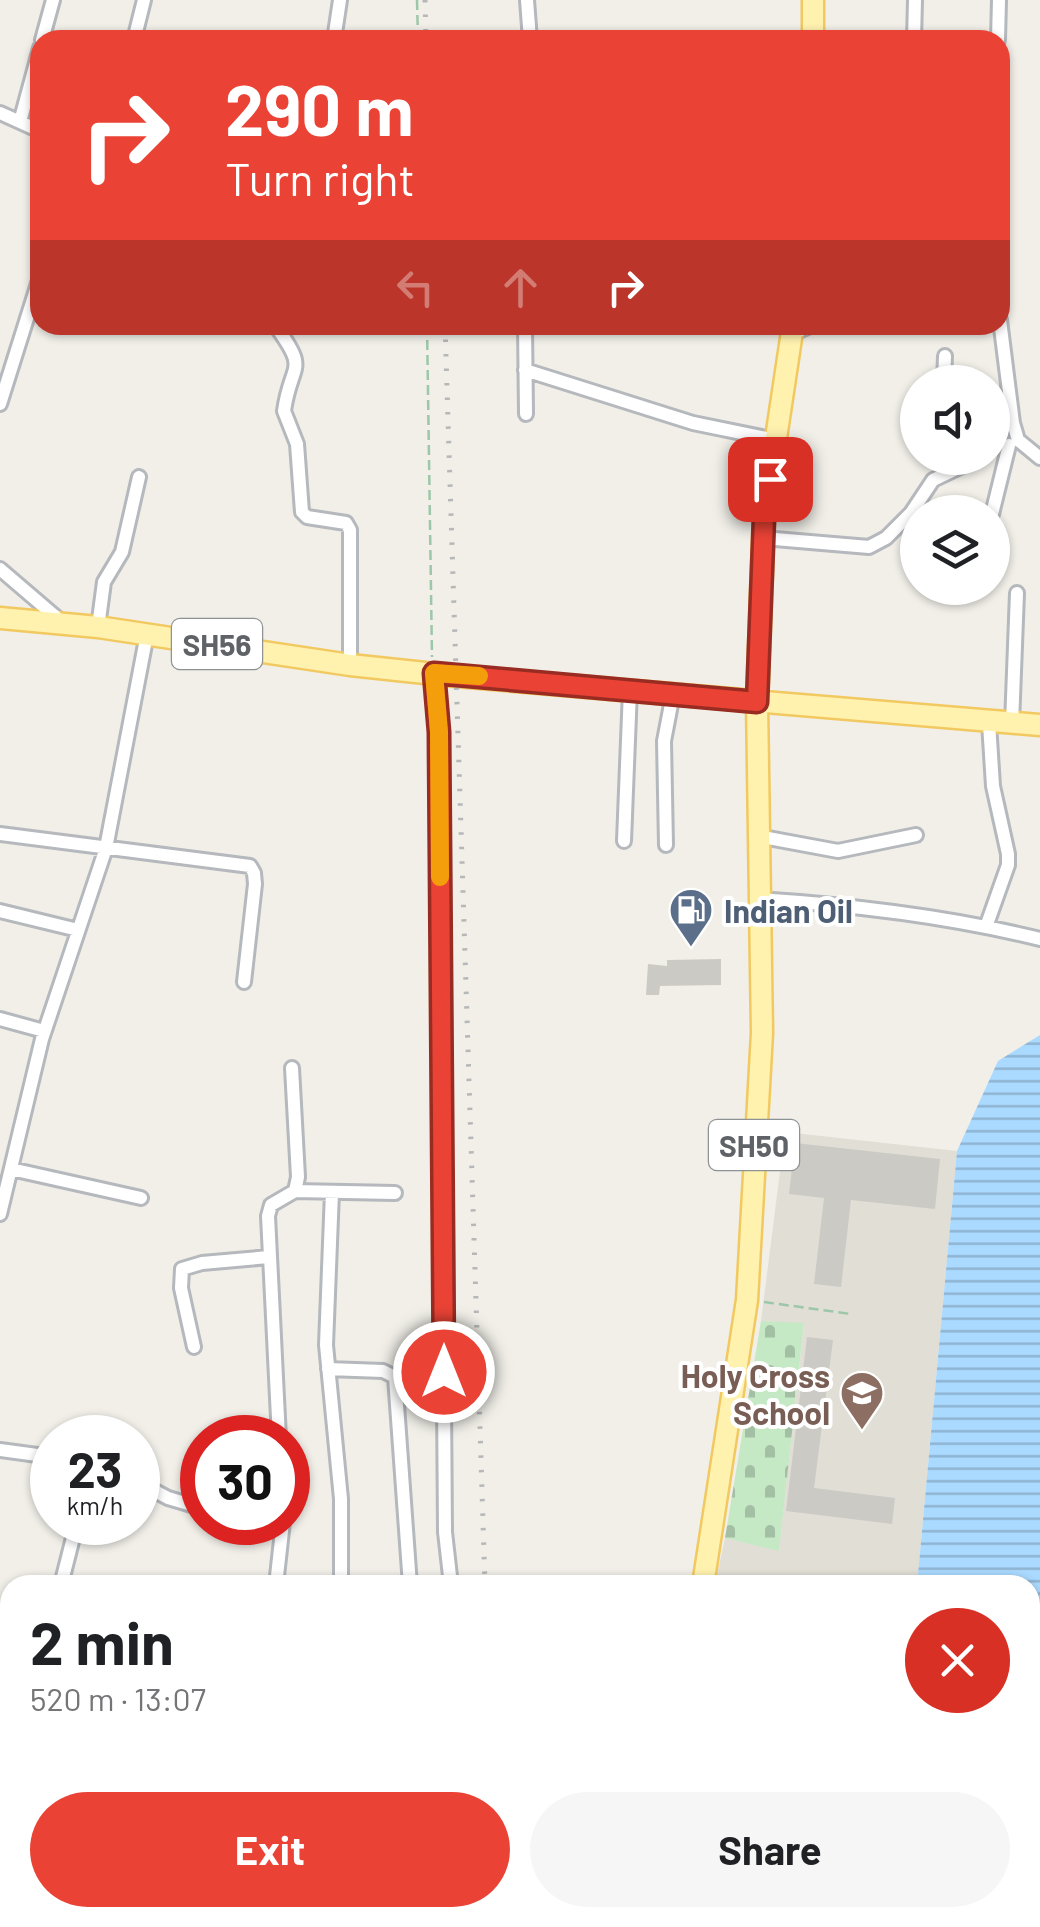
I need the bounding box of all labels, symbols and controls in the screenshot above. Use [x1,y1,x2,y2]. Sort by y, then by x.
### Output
text: 290 m [225,66,414,150]
icon: right [60,70,190,200]
text: Turn right [225,151,415,205]
icon: left [388,260,443,315]
icon: ahead [493,260,548,315]
icon: right [598,260,653,315]
map controls [900,365,1010,605]
button: sound [900,365,1010,475]
pin [728,437,813,522]
icon: arrive [743,452,798,507]
button: layers [900,495,1010,605]
road number: SH56 [172,619,262,669]
fuel station icon: Indian Oil [668,887,714,948]
place label: Indian Oil [724,891,853,929]
road number: SH50 [709,1120,799,1170]
position arrow [392,1320,496,1424]
place label: Holy Cross School [681,1356,830,1431]
school or university icon: Holy Cross School [839,1370,885,1431]
speed limit sign: 30 [180,1415,310,1545]
text: 23 [68,1438,122,1498]
text: km/h [67,1490,123,1520]
text: 2 min [30,1605,174,1677]
button: close [905,1608,1010,1713]
text: 520 m · 13:07 [30,1679,206,1717]
button: Exit [30,1792,510,1907]
button: Share [530,1792,1010,1907]

